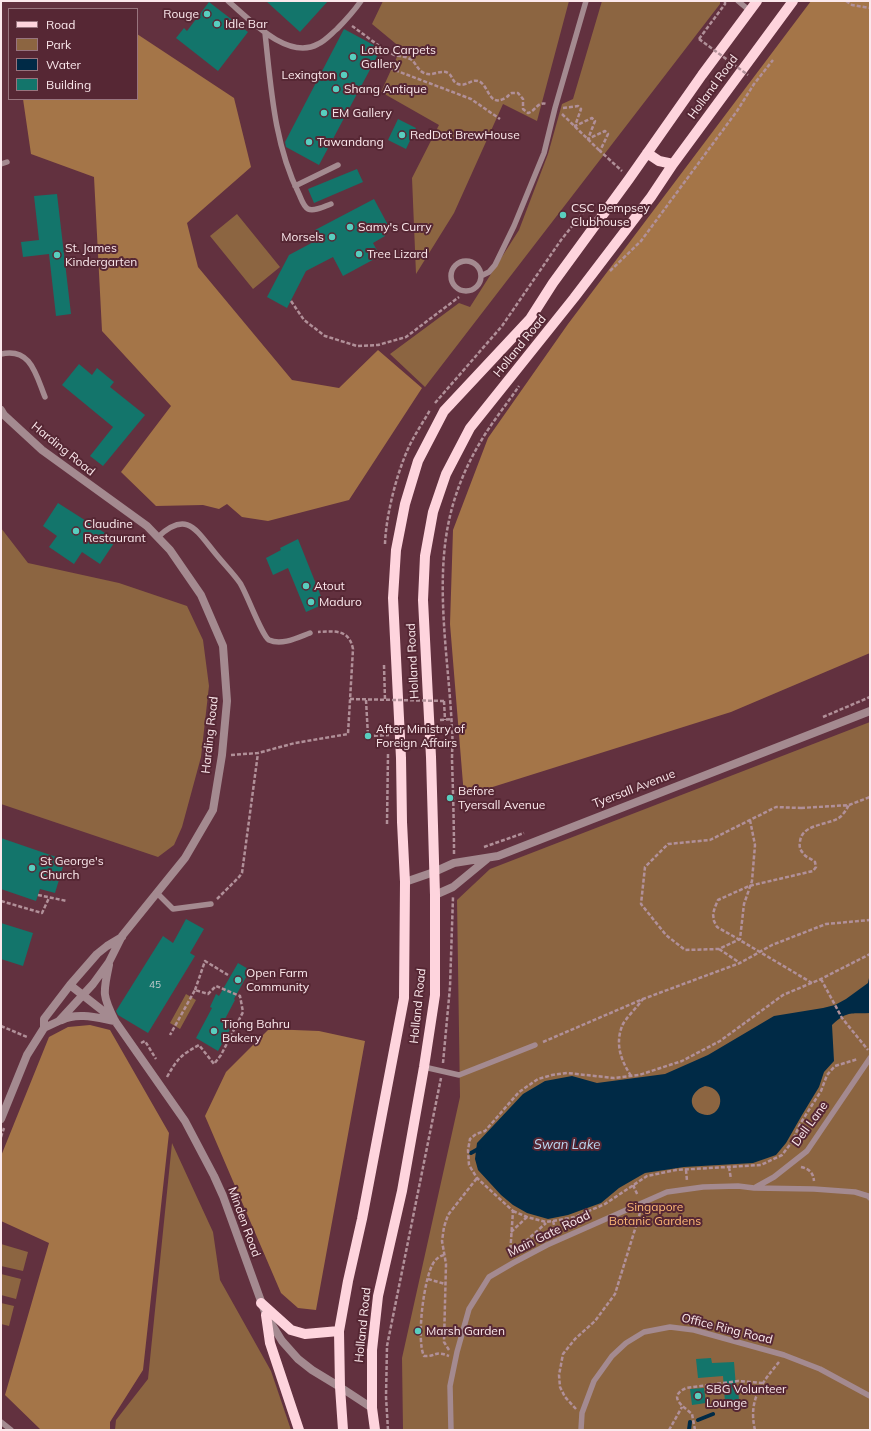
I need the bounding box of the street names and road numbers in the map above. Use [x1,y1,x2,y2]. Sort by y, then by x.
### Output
street label: Holland Road [685,52,741,122]
street label: Holland Road [491,312,549,380]
street label: Harding Road [28,419,98,479]
street label: Holland Road [404,623,422,699]
street label: Harding Road [199,696,221,774]
street label: Tyersall Avenue [591,767,677,811]
street label: Holland Road [407,968,429,1044]
street label: Dell Lane [789,1099,831,1149]
street label: Minden Road [225,1185,263,1259]
street label: Main Gate Road [506,1208,592,1260]
street label: Holland Road [352,1287,374,1363]
street label: Office Ring Road [680,1311,774,1347]

